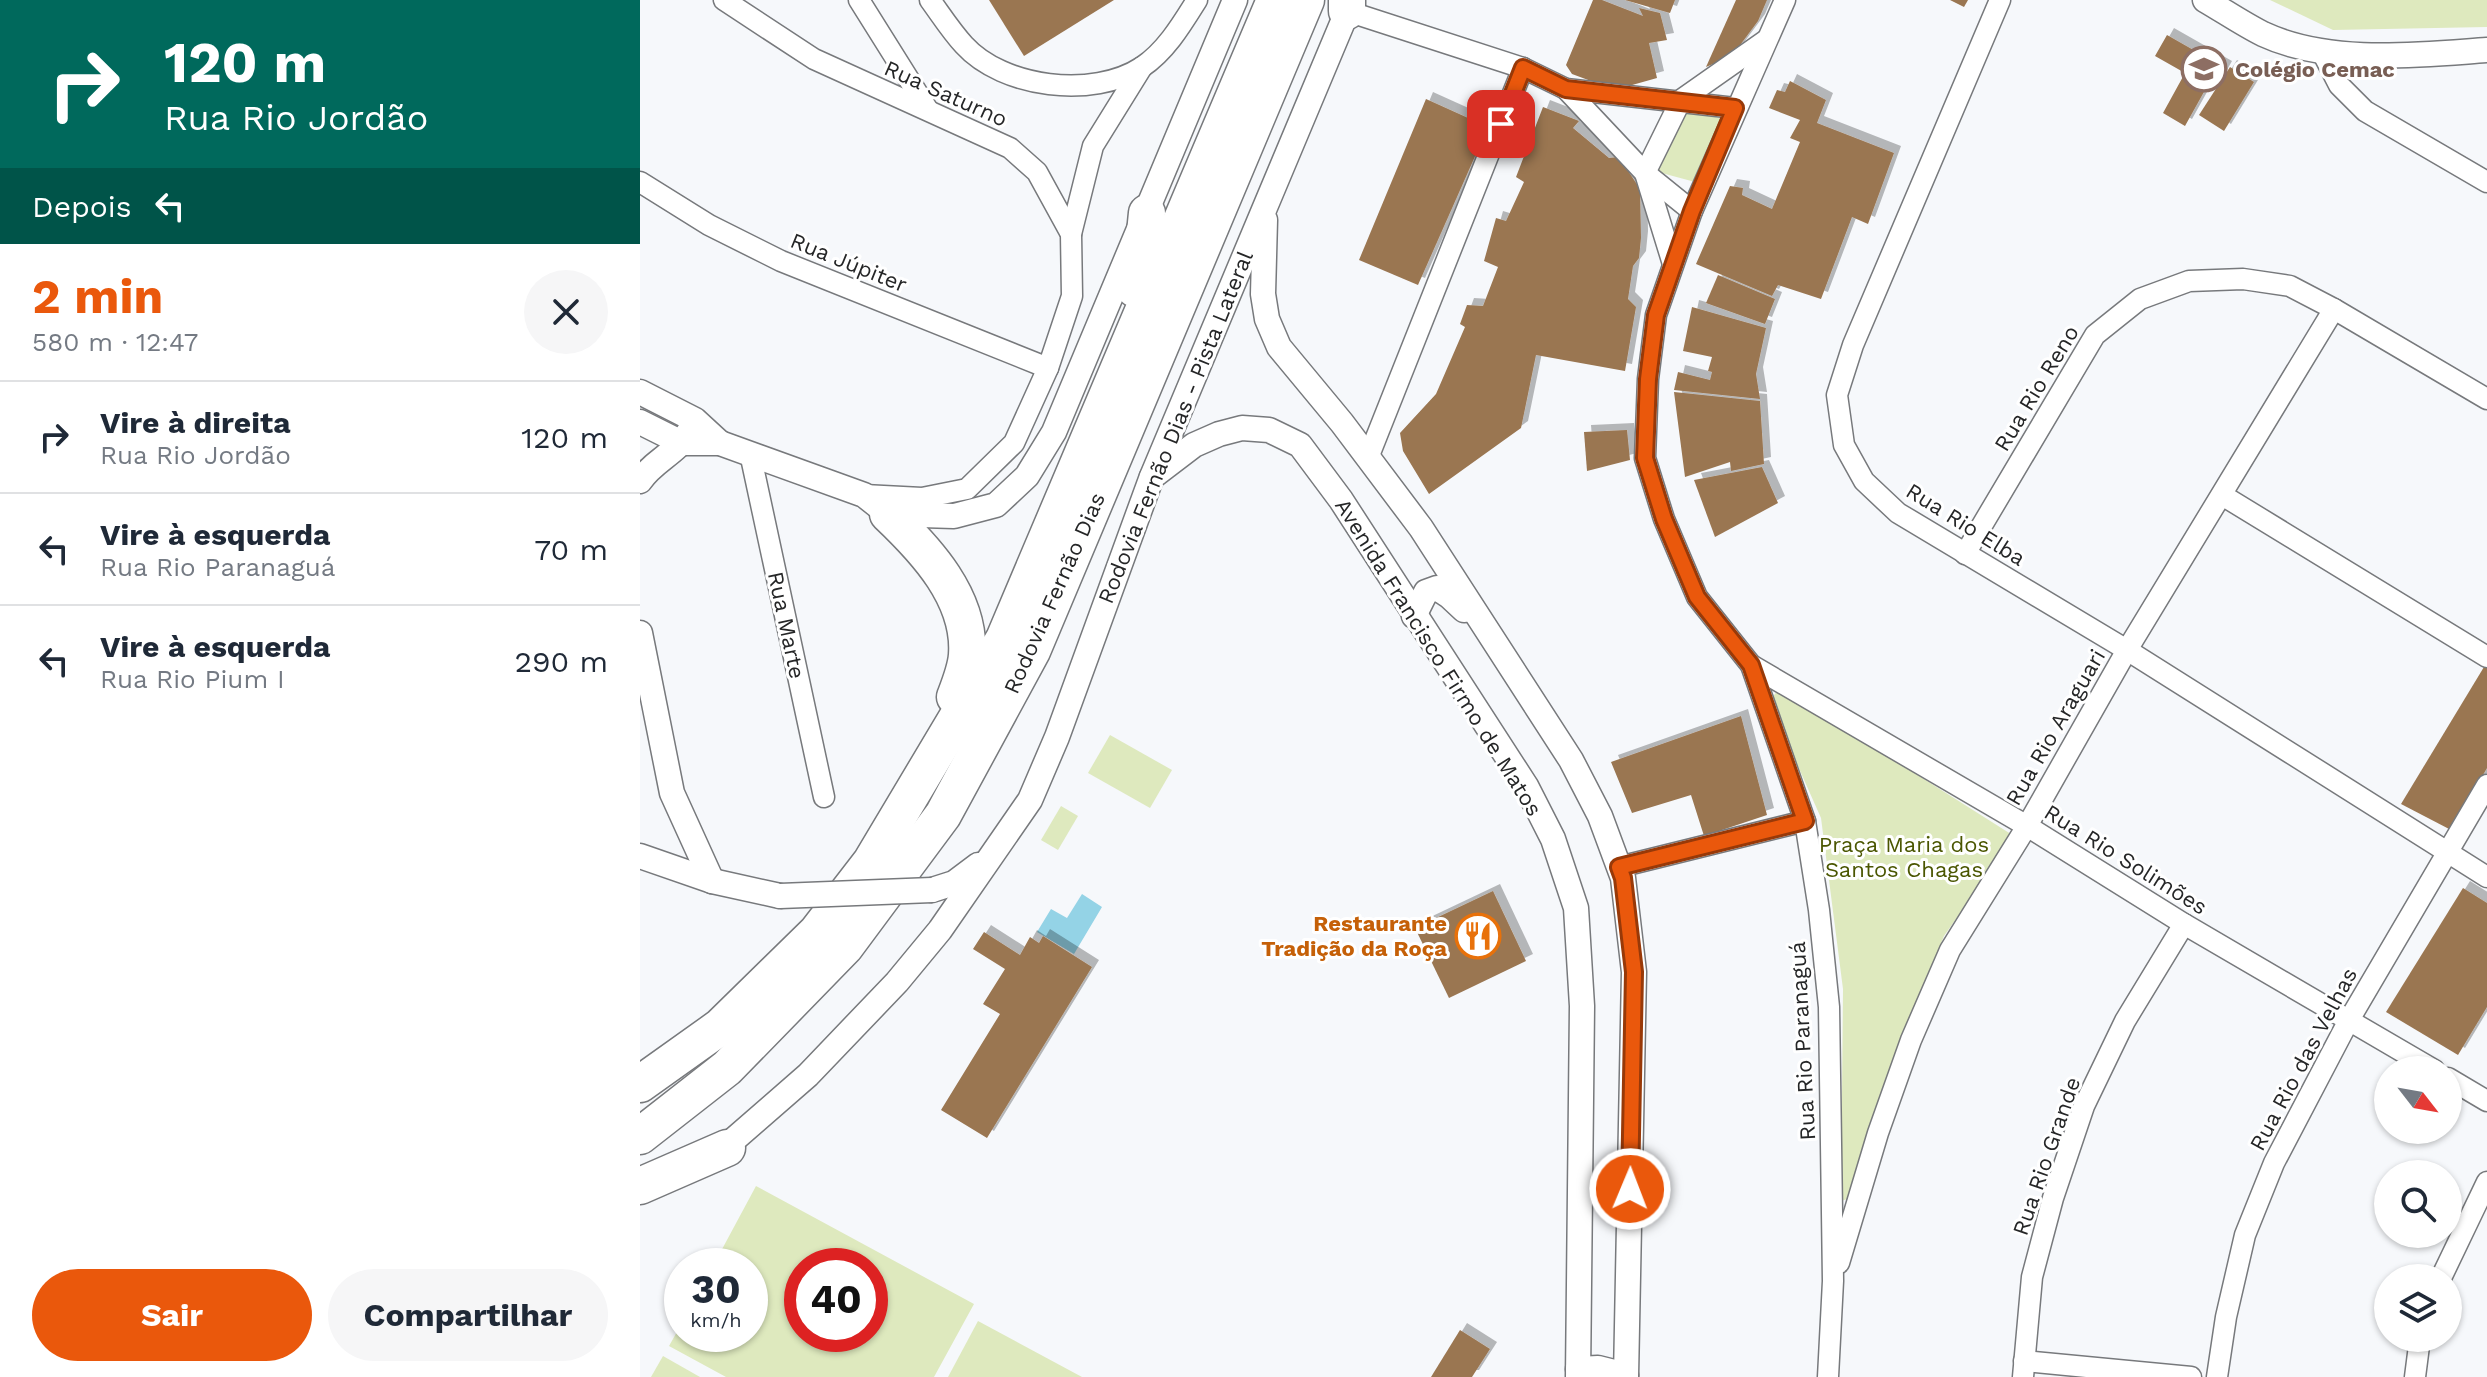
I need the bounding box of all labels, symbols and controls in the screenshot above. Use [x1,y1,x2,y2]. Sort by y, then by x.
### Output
text: 120 m [164,30,326,96]
icon: right [32,32,136,136]
school or university icon: Colégio Cemac [2180,45,2228,93]
street label: Rua Saturno [880,55,1011,132]
place label: Colégio Cemac [2235,57,2395,82]
pin [1467,90,1535,158]
text: Rua Rio Jordão [164,97,428,139]
icon: arrive [1479,102,1523,146]
icon: left [148,184,192,228]
text: Depois [32,189,132,224]
street label: Rua Júpiter [787,228,911,297]
street label: Rodovia Fernão Dias - Pista Lateral [1093,247,1258,607]
text: 2 min [32,268,163,325]
button: close [524,270,608,354]
street label: Rua Rio Reno [1989,321,2084,456]
text: 580 m · 12:47 [32,327,198,357]
text: Vire à direita [100,405,291,440]
icon: right [32,415,76,459]
text: 120 m [521,420,608,455]
text: Rua Rio Jordão [100,440,291,470]
street label: Rua Rio Elba [1902,478,2030,571]
street label: Rodovia Fernão Dias [999,489,1110,698]
street label: Avenida Francisco Firmo de Matos [1330,494,1547,820]
text: Vire à esquerda [100,517,330,552]
icon: left [32,527,76,571]
text: 70 m [534,532,608,567]
text: Rua Rio Paranaguá [100,552,336,582]
street label: Rua Marte [763,569,810,681]
text: Vire à esquerda [100,629,330,664]
icon: left [32,639,76,683]
text: 290 m [515,644,608,679]
street label: Rua Rio Araguari [2001,645,2110,810]
text: Rua Rio Pium I [100,664,285,694]
street label: Rua Rio Solimões [2040,799,2212,920]
park label: Praça Maria dos Santos Chagas [1819,832,1989,882]
place label: Restaurante Tradição da Roça [1261,911,1447,961]
restaurant icon: Restaurante Tradição da Roça [1454,912,1502,960]
street label: Rua Rio Paranaguá [1785,941,1820,1141]
street label: Rua Rio das Velhas [2245,964,2362,1155]
north arrow [2374,1056,2462,1144]
map controls [2374,1056,2462,1352]
street label: Rua Rio Grande [2008,1074,2085,1239]
position arrow [1588,1147,1672,1231]
button: search [2374,1160,2462,1248]
speed limit sign: 40 [784,1248,888,1352]
button: layers [2374,1264,2462,1352]
text: 30 [691,1266,741,1313]
button: Sair [32,1269,312,1361]
button: Compartilhar [328,1269,608,1361]
text: km/h [690,1308,742,1332]

